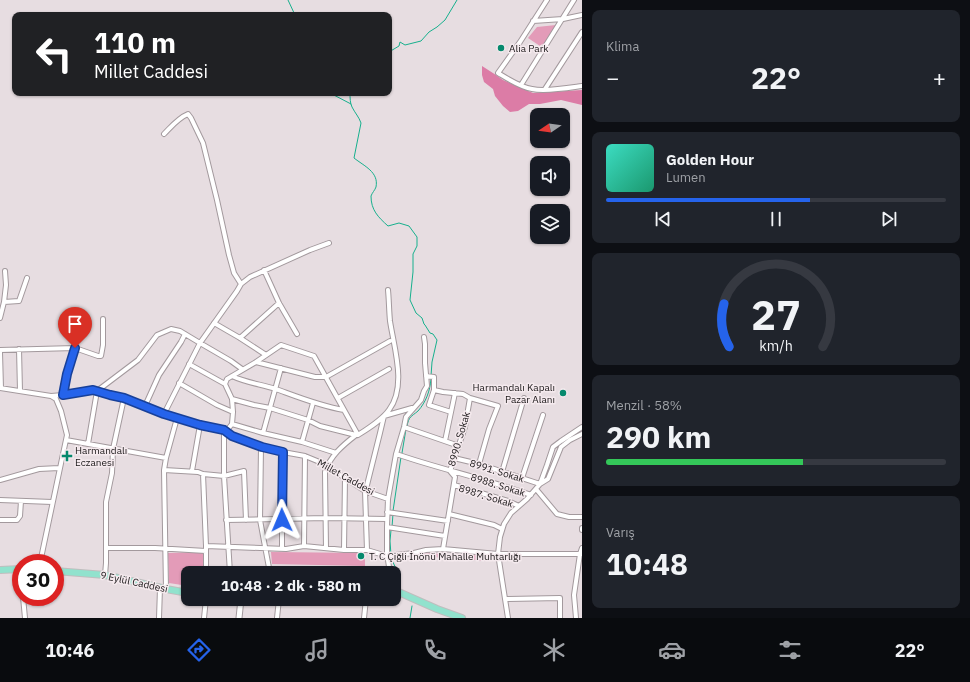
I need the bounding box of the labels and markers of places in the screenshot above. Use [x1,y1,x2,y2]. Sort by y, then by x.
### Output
place label: Alia Park [509,42,549,55]
marker: Alia Park [496,43,506,53]
pin [58,307,92,348]
place label: Harmandalı Kapalı Pazar Alanı [473,381,555,406]
marker: Harmandalı Kapalı Pazar Alanı [558,388,568,398]
place label: Harmandalı Eczanesi [75,444,127,469]
marker: Harmandalı Eczanesi [62,451,72,461]
place label: T. C Çiğli İnönü Mahalle Muhtarlığı [369,550,521,563]
marker: T. C Çiğli İnönü Mahalle Muhtarlığı [356,551,366,561]

